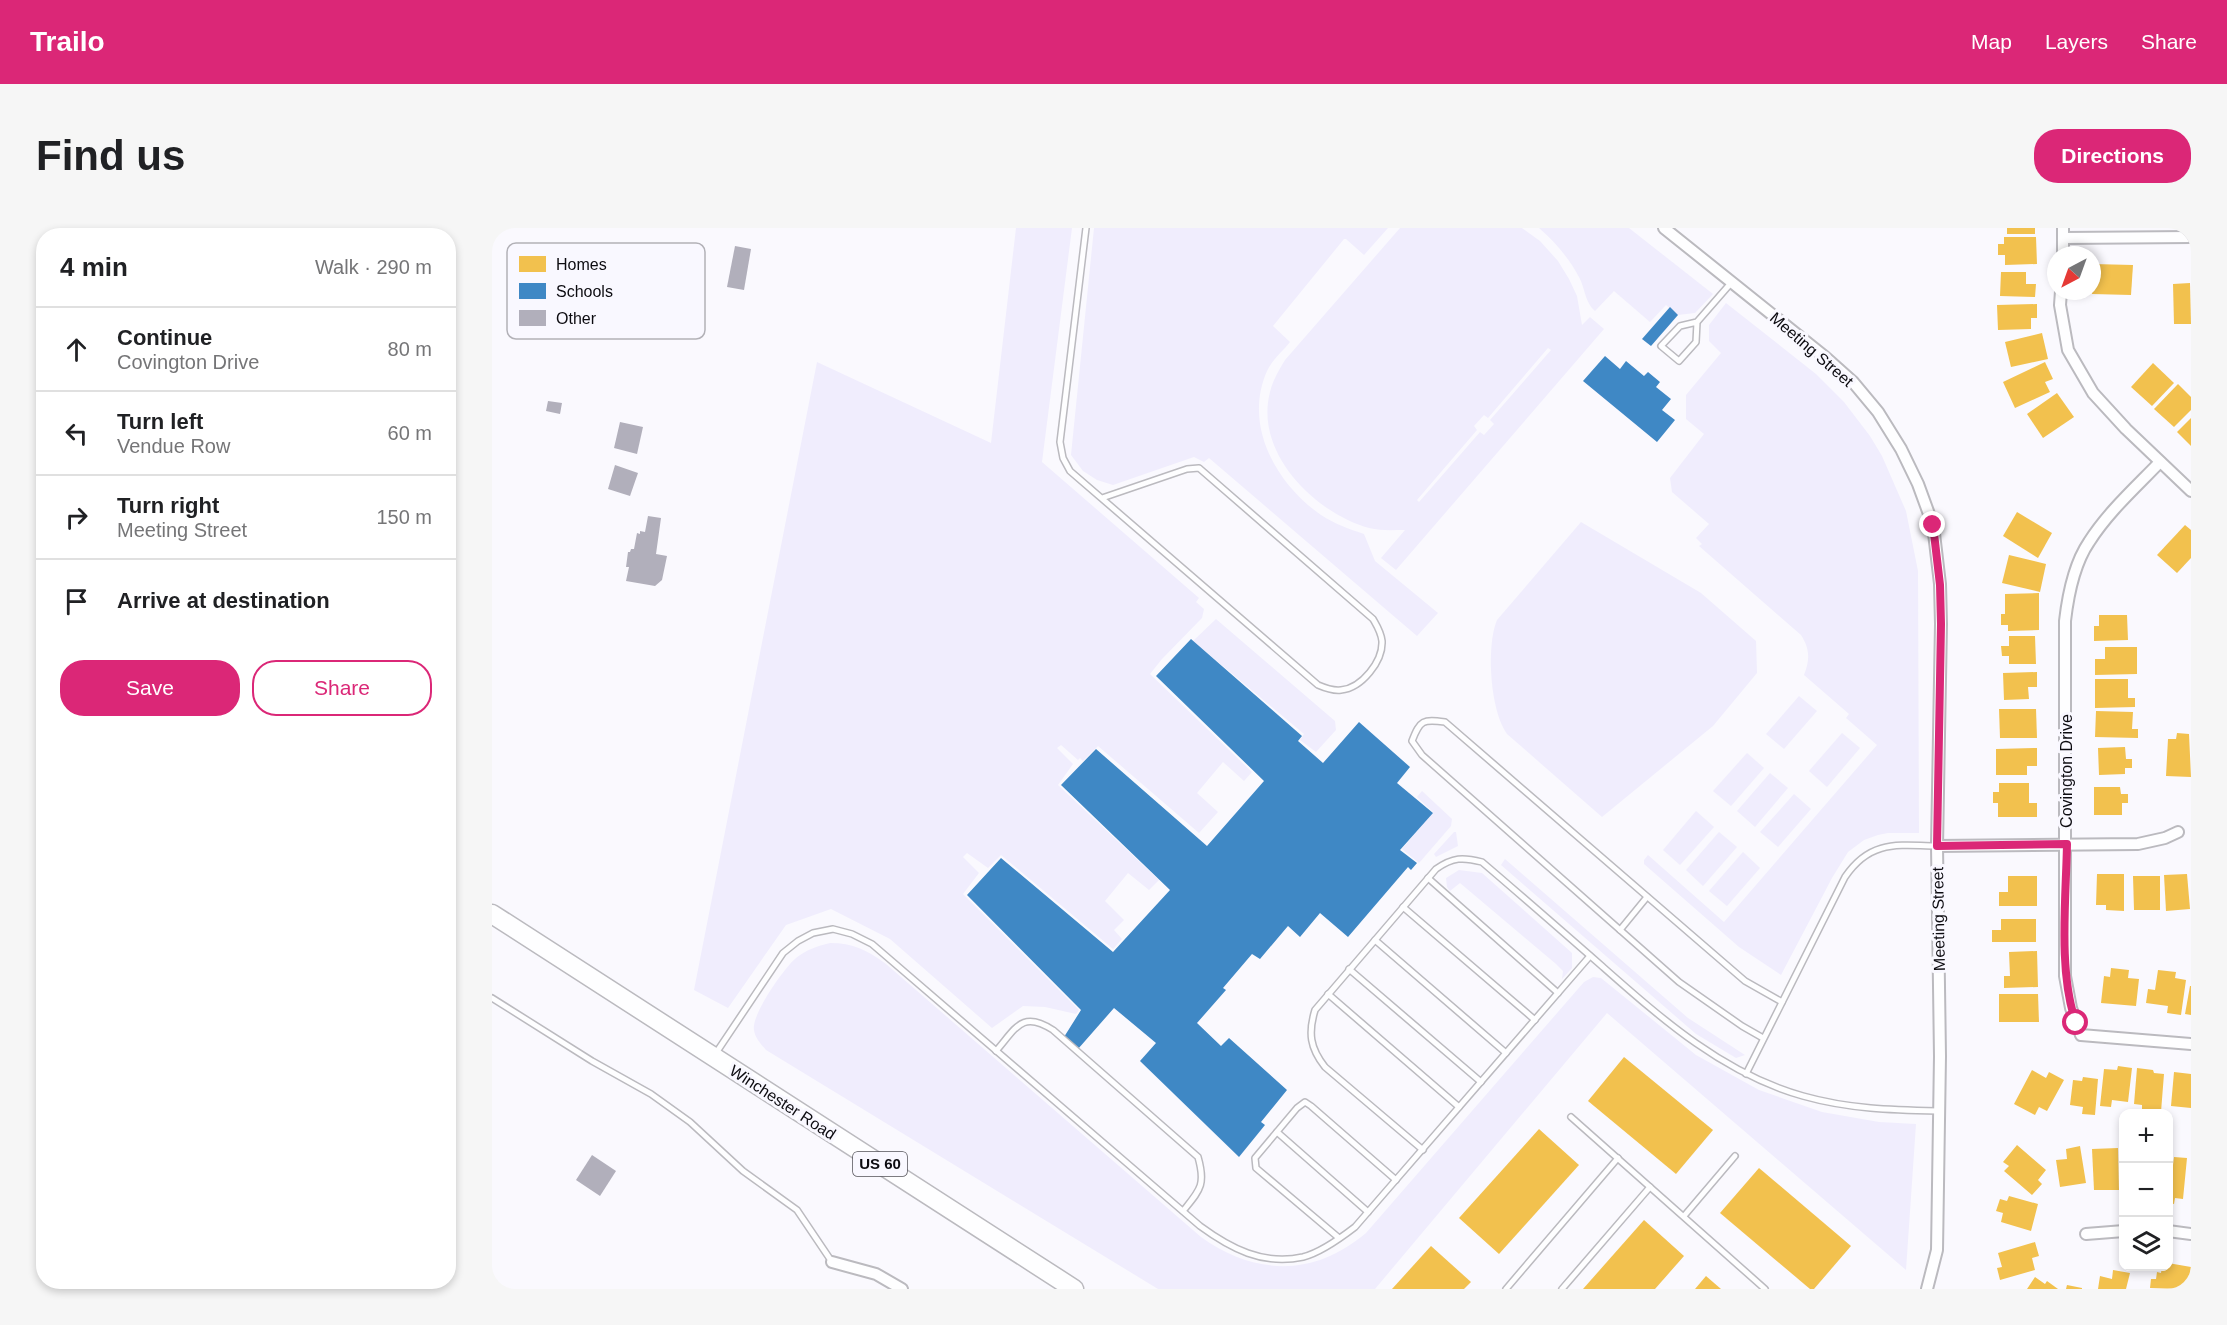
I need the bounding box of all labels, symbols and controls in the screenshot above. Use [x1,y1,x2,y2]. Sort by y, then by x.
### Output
text: Trailo [30,26,105,57]
text: Map [1971,30,2012,53]
text: Layers [2045,30,2108,53]
text: Share [2141,30,2197,53]
button: Directions [2034,129,2191,183]
text: Find us [36,132,185,179]
legend [507,243,705,339]
north arrow [2047,246,2101,300]
text: 4 min [60,252,128,282]
text: Walk · 290 m [315,256,432,278]
text: Homes [556,256,607,273]
text: Schools [556,283,613,300]
street label: Meeting Street [1767,309,1857,390]
text: Other [556,310,597,327]
text: Continue [117,325,212,350]
icon: ahead [60,333,93,366]
text: 80 m [388,338,432,360]
text: Covington Drive [117,351,259,373]
text: Turn left [117,409,203,434]
icon: left [60,417,93,450]
text: 60 m [388,422,432,444]
text: Vendue Row [117,435,230,457]
text: Turn right [117,493,219,518]
icon: right [60,501,93,534]
text: 150 m [376,506,432,528]
route end [1919,511,1945,537]
text: Meeting Street [117,519,247,541]
icon: arrive [60,585,93,618]
text: Arrive at destination [117,588,330,613]
button: Save [60,660,240,716]
button: Share [252,660,432,716]
street label: Covington Drive [2058,714,2075,828]
street label: Meeting Street [1929,866,1948,971]
route start [2062,1009,2088,1035]
street label: Winchester Road [727,1062,839,1143]
map controls [2119,1109,2173,1271]
button: + [2119,1109,2173,1163]
road number: US 60 [853,1152,907,1176]
button: − [2119,1163,2173,1217]
button: layers [2119,1217,2173,1271]

